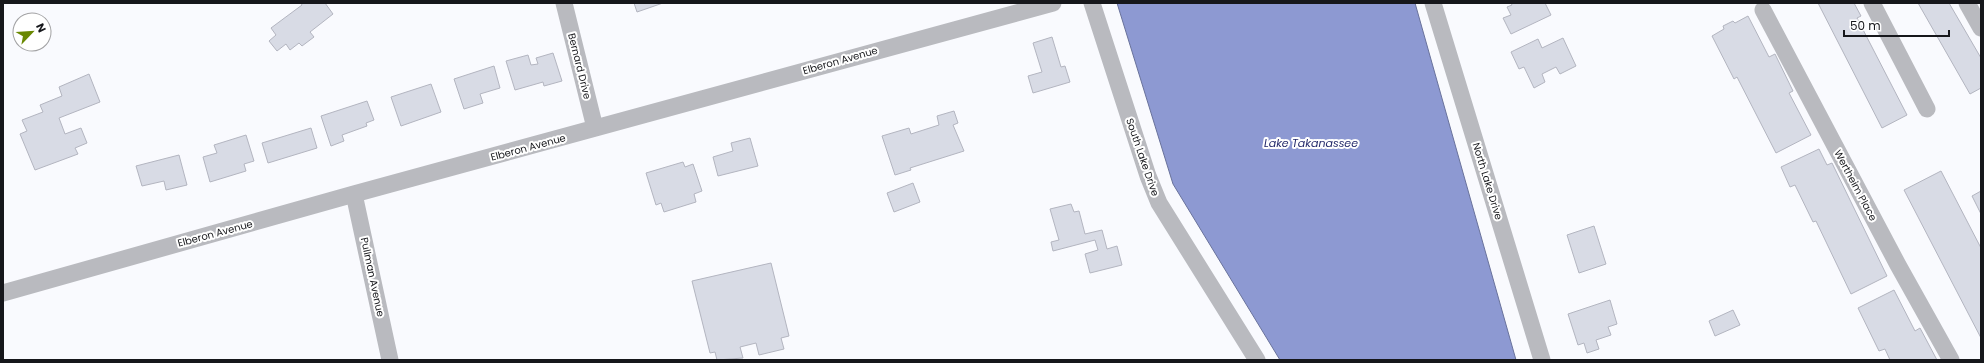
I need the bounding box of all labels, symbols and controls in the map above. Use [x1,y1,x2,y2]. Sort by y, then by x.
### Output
north arrow [12,12,52,52]
scale bar [1844,12,1949,38]
text: 50 m [1850,17,1881,34]
text: N [32,21,50,35]
street label: Bernard Drive [564,32,595,101]
street label: Elberon Avenue [801,43,879,78]
street label: South Lake Drive [1122,116,1163,198]
street label: Elberon Avenue [489,130,567,165]
water label: Lake Takanassee [1264,135,1358,151]
street label: North Lake Drive [1469,141,1506,222]
street label: Wertheim Place [1830,147,1881,223]
street label: Elberon Avenue [176,216,254,251]
street label: Pullman Avenue [357,236,388,318]

